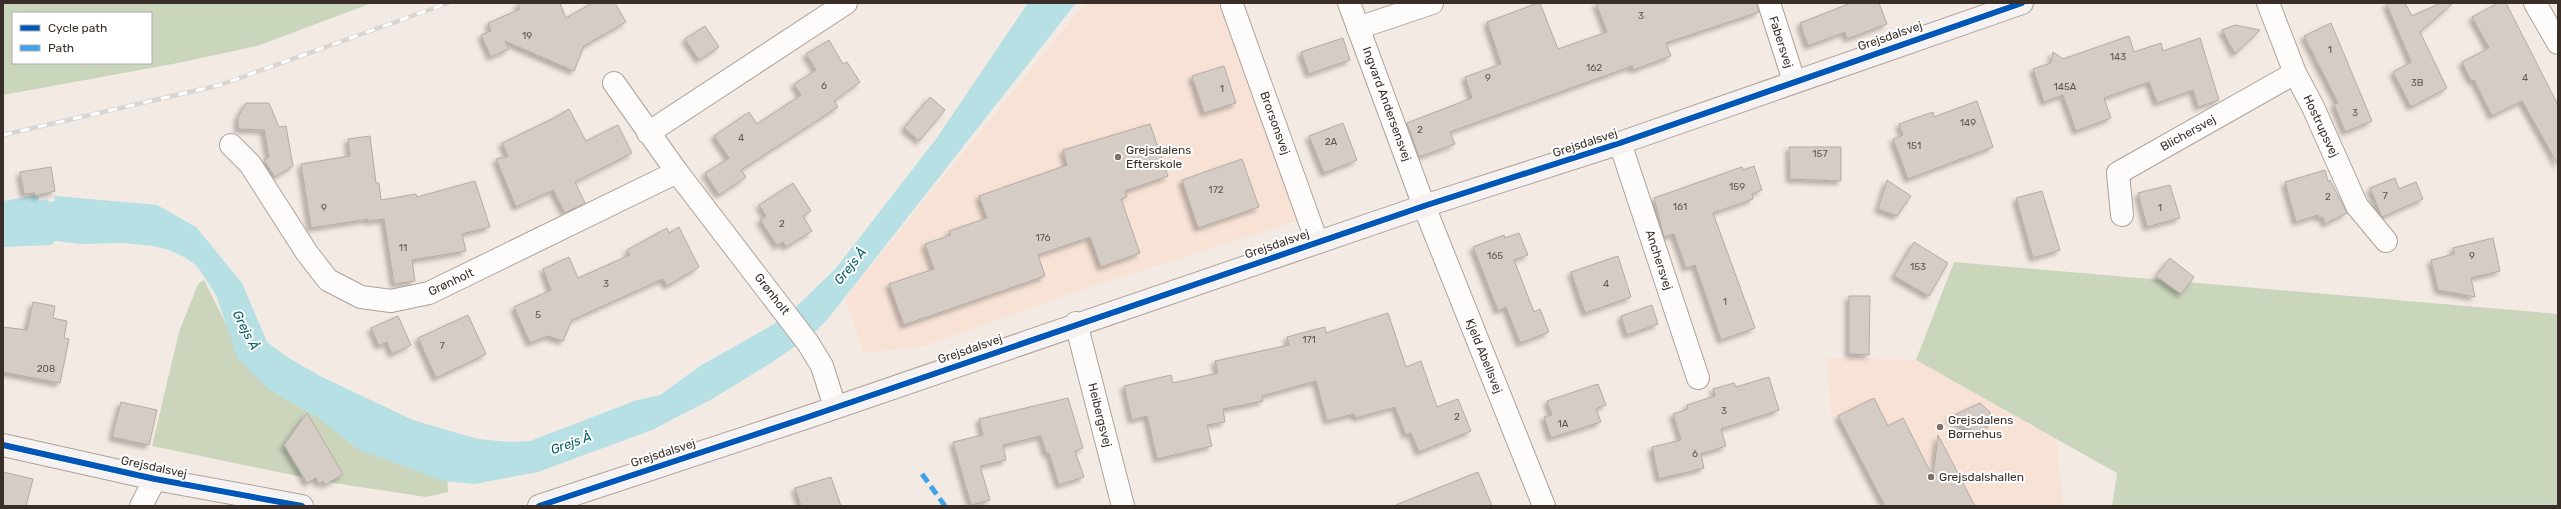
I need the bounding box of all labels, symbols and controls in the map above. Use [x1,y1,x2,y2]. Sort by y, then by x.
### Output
house number: 3 [1638,10,1644,22]
legend [12,12,152,64]
street label: Fabersvej [1766,14,1796,70]
street label: Grejsdalsvej [1856,18,1924,54]
text: Cycle path [48,21,107,35]
house number: 19 [522,30,532,42]
text: Path [48,41,74,55]
house number: 1 [2328,44,2332,56]
street label: Ingvard Andersensvej [1360,45,1414,163]
house number: 143 [2110,51,2126,63]
house number: 162 [1586,62,1602,74]
house number: 9 [1485,72,1491,84]
house number: 4 [2522,72,2528,84]
house number: 3B [2411,77,2424,89]
house number: 6 [821,80,827,92]
house number: 145A [2053,81,2077,93]
house number: 1 [1220,83,1224,95]
street label: Brorsonsvej [1257,89,1293,157]
street label: Hostrupsvej [2300,93,2342,159]
house number: 3 [2352,107,2358,119]
street label: Blichersvej [2158,112,2218,154]
house number: 149 [1960,117,1976,129]
house number: 2 [1417,124,1423,136]
street label: Grejsdalsvej [1551,126,1619,160]
house number: 4 [738,132,744,144]
house number: 2A [1325,136,1338,148]
house number: 151 [1907,140,1921,152]
place label: Grejsdalens Efterskole [1126,143,1191,171]
house number: 157 [1812,148,1828,160]
marker: Grejsdalens Efterskole [1113,152,1123,162]
house number: 159 [1729,181,1745,193]
house number: 172 [1208,184,1224,196]
house number: 7 [2382,190,2388,202]
house number: 2 [2325,191,2331,203]
house number: 161 [1673,201,1687,213]
house number: 9 [321,202,327,214]
house number: 1 [2158,202,2162,214]
house number: 2 [779,218,785,230]
street label: Grejsdalsvej [1243,226,1311,262]
street label: Anchersvej [1643,228,1675,292]
house number: 176 [1035,232,1051,244]
house number: 11 [399,242,407,254]
water label: Grejs Å [831,245,869,287]
house number: 165 [1487,250,1503,262]
house number: 9 [2469,250,2475,262]
house number: 153 [1910,261,1926,273]
street label: Grønholt [426,265,476,299]
street label: Grønholt [752,271,793,318]
house number: 3 [603,278,609,290]
house number: 4 [1603,278,1609,290]
house number: 1 [1723,296,1727,308]
water label: Grejs Å [230,308,262,352]
house number: 5 [535,309,541,321]
street label: Kjeld Abellsvej [1463,317,1505,395]
street label: Grejsdalsvej [936,331,1004,367]
house number: 171 [1302,334,1316,346]
house number: 7 [439,340,445,352]
house number: 208 [37,363,55,375]
street label: Heibergsvej [1085,381,1115,449]
house number: 3 [1721,405,1727,417]
house number: 2 [1454,411,1460,423]
place label: Grejsdalens Børnehus [1948,413,2013,441]
house number: 1A [1558,418,1569,430]
marker: Grejsdalens Børnehus [1935,422,1945,432]
water label: Grejs Å [548,429,594,457]
street label: Grejsdalsvej [629,436,697,470]
house number: 6 [1692,448,1698,460]
street label: Grejsdalsvej [120,453,188,481]
place label: Grejsdalshallen [1939,470,2024,484]
marker: Grejsdalshallen [1926,472,1936,482]

